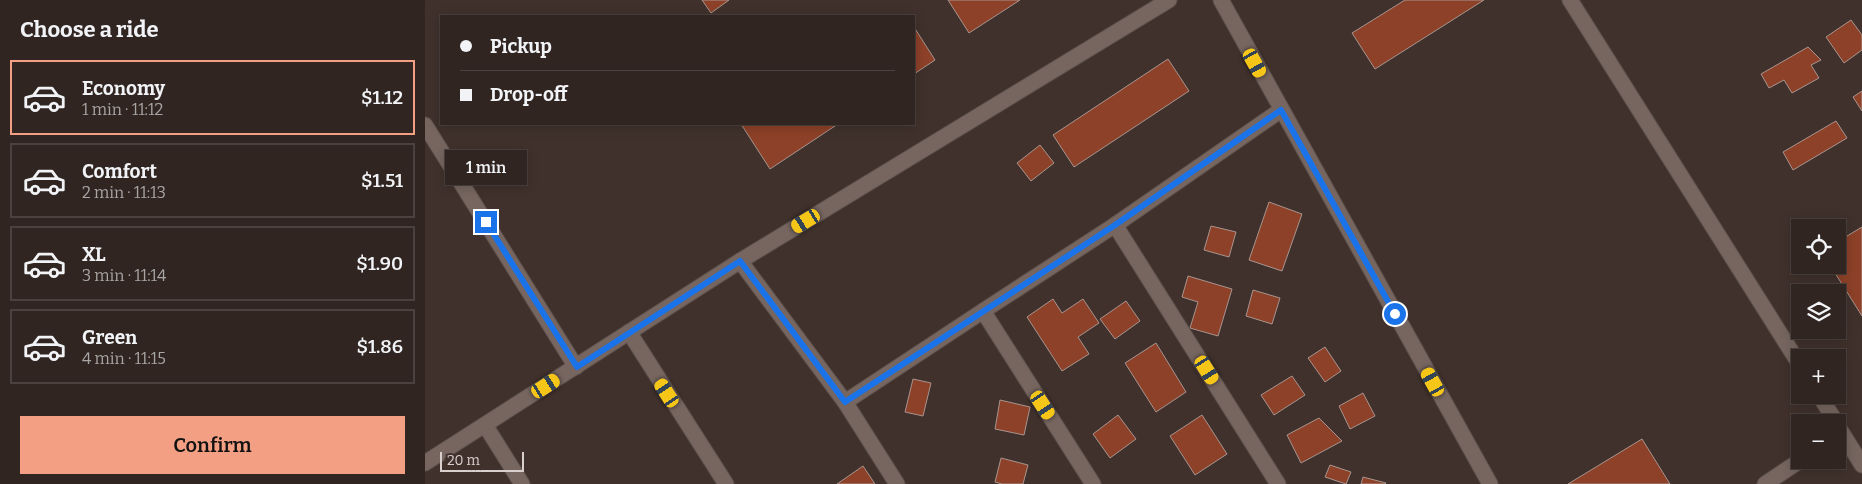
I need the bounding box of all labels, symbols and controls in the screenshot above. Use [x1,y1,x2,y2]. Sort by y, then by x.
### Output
text: Choose a ride [20,16,159,43]
text: Pickup [490,35,552,58]
car [1241,46,1268,80]
icon: car [22,75,67,120]
text: Economy [82,77,165,100]
text: Drop-off [490,83,568,106]
text: $1.12 [361,86,403,109]
text: 1 min · 11:12 [82,100,163,119]
callout: 1 min [445,150,527,184]
icon: car [22,158,67,203]
text: 1 min [466,158,506,177]
text: Comfort [82,160,157,183]
text: $1.51 [361,169,403,192]
text: 2 min · 11:13 [82,183,166,202]
car [789,207,822,235]
route end [475,211,497,233]
map controls [1791,219,1846,469]
button: locate [1791,219,1846,274]
icon: car [22,241,67,286]
text: XL [82,243,106,266]
text: $1.90 [356,252,403,275]
text: 3 min · 11:14 [82,266,166,285]
button: layers [1791,284,1846,339]
route start [1384,303,1406,325]
icon: car [22,324,67,369]
text: Green [82,326,137,349]
text: $1.86 [356,335,403,358]
text: 4 min · 11:15 [82,349,166,368]
button: + [1791,349,1846,404]
car [1192,353,1221,387]
car [1419,365,1446,399]
car [529,372,562,400]
car [652,376,681,410]
car [1028,388,1057,422]
button: − [1791,414,1846,469]
button: Confirm [20,416,405,474]
scale bar [440,449,524,472]
text: 20 m [447,452,480,469]

